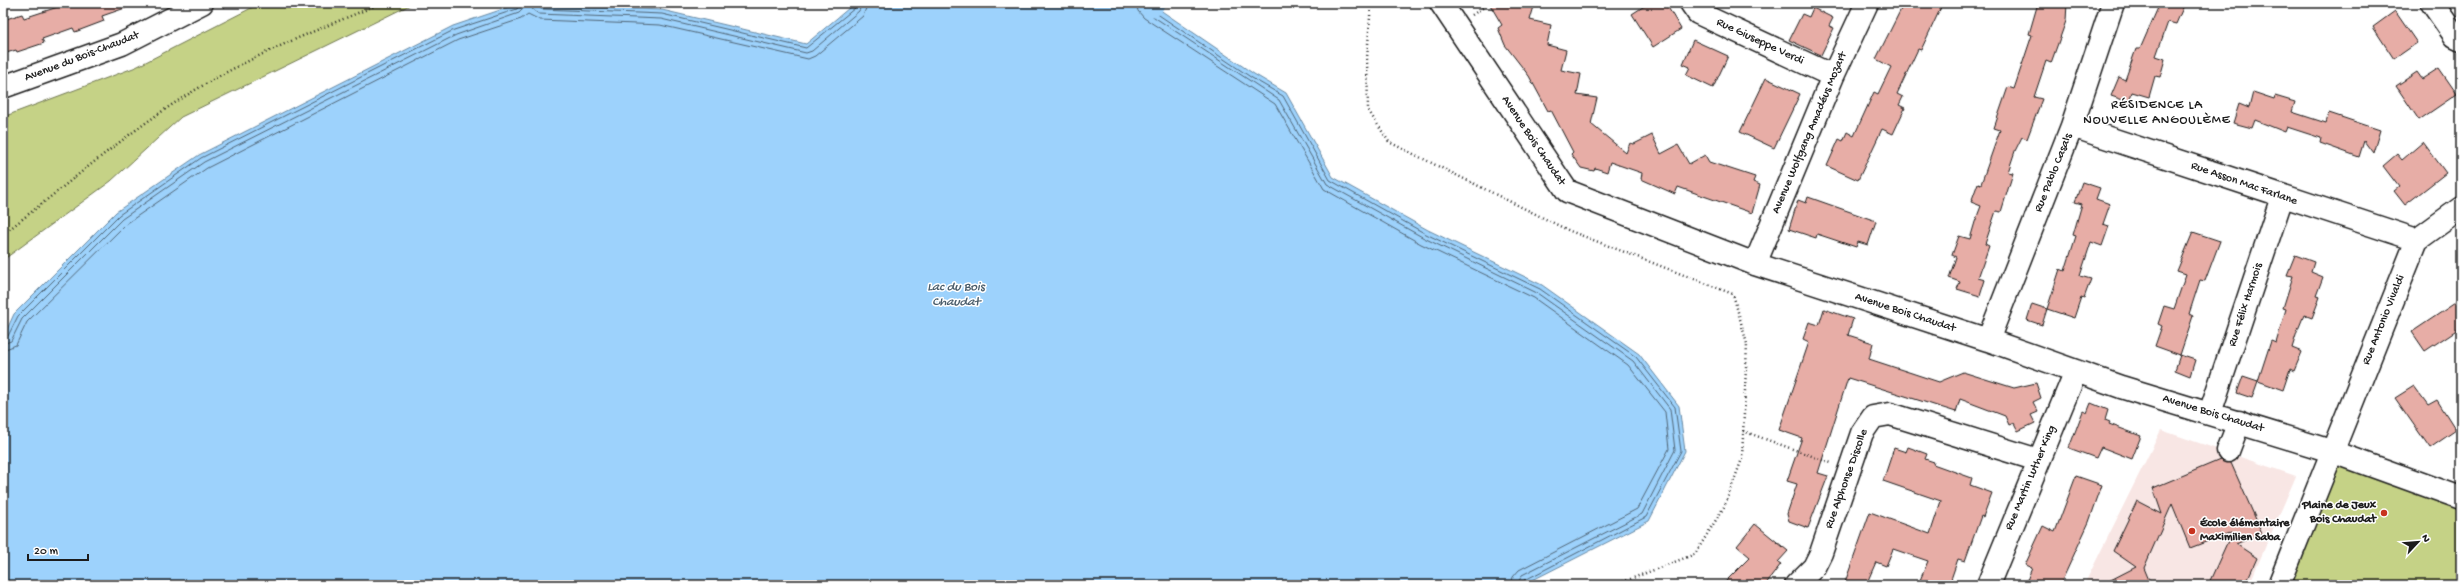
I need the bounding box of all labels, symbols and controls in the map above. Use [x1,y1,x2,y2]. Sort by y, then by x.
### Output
street label: Rue Giuseppe Verdi [1714,16,1806,69]
street label: Avenue du Bois-Chaudat [23,28,142,85]
street label: Avenue Wolfgang Amadéus Mozart [1769,49,1851,216]
street label: Avenue Bois Chaudat [1498,94,1569,189]
district label: RÉSIDENCE LA NOUVELLE ANGOULÈME [2083,97,2231,128]
street label: Rue Pablo Casals [2032,131,2076,214]
street label: Rue Asson Mac Farlane [2189,159,2300,209]
street label: Rue Félix Harmois [2226,261,2266,349]
street label: Rue Antonio Vivaldi [2360,273,2409,367]
water label: Lac du Bois Chaudat [927,280,986,310]
street label: Avenue Bois Chaudat [1853,290,1958,336]
street label: Avenue Bois Chaudat [2161,392,2266,436]
street label: Rue Martin Luther King [2003,423,2060,533]
street label: Rue Alphonse Discolle [1822,427,1872,531]
place label: Plaine de Jeux Bois Chaudat [2301,499,2377,527]
marker: Plaine de Jeux Bois Chaudat [2379,508,2389,518]
place label: École élémentaire Maximilien Saba [2199,517,2290,545]
north arrow [2398,522,2438,562]
marker: École élémentaire Maximilien Saba [2187,526,2197,536]
text: N [2418,533,2432,544]
scale bar [28,536,88,562]
text: 20 m [34,545,59,559]

